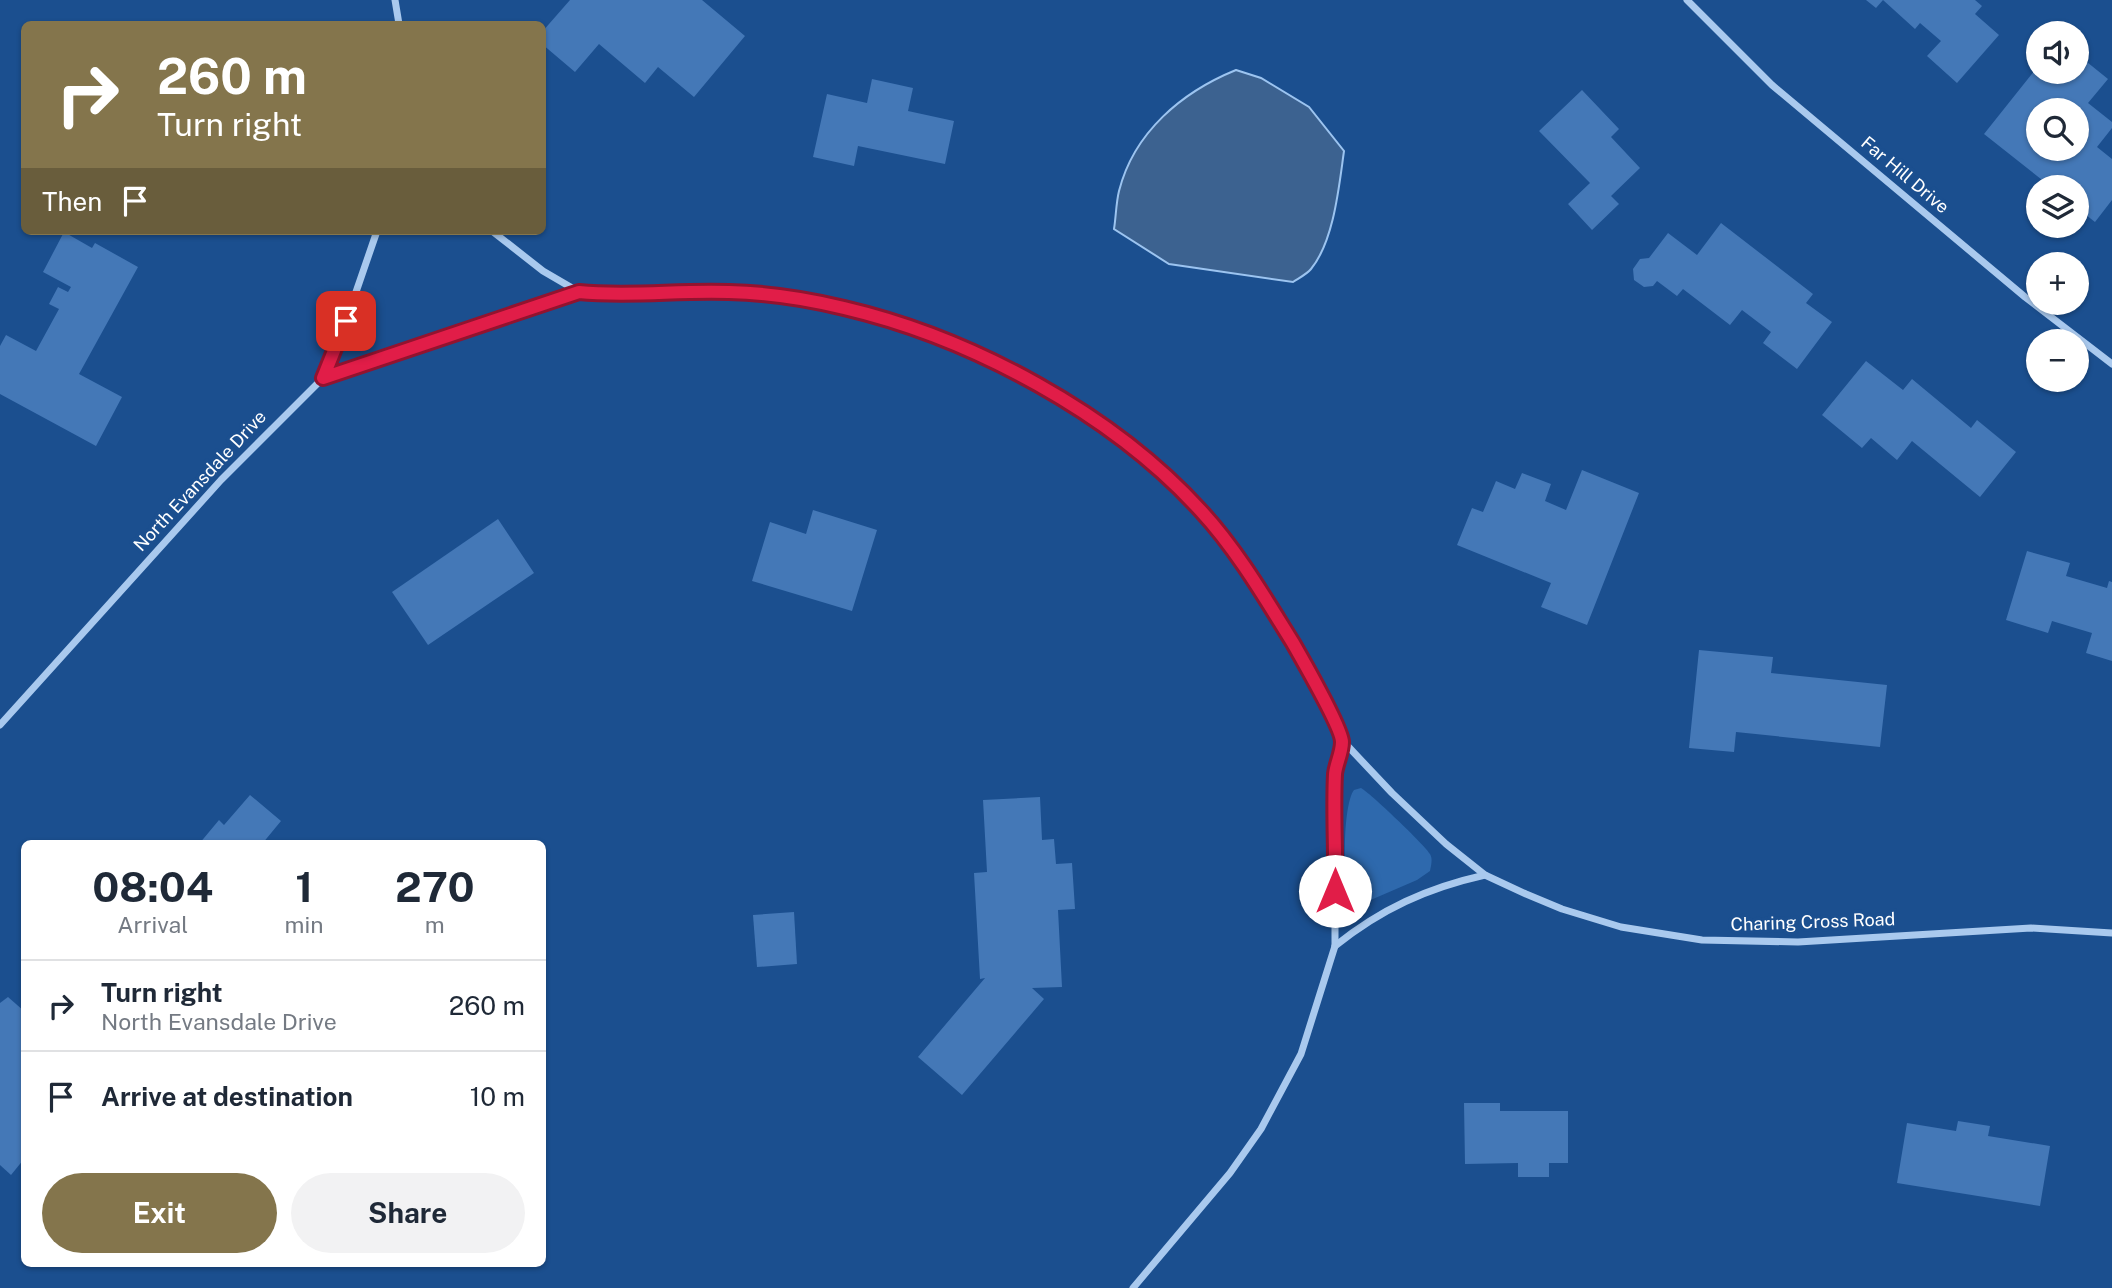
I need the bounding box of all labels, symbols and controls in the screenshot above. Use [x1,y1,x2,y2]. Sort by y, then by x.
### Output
map controls [2026,21,2089,392]
button: sound [2026,21,2089,84]
text: 260 m [157,47,307,105]
icon: right [42,49,133,140]
button: search [2026,98,2089,161]
text: Turn right [157,106,302,143]
street label: Far Hill Drive [1857,132,1954,217]
button: layers [2026,175,2089,238]
icon: arrive [116,182,154,220]
text: Then [42,186,102,217]
button: + [2026,252,2089,315]
pin [316,291,376,351]
icon: arrive [327,302,365,340]
button: − [2026,329,2089,392]
street label: North Evansdale Drive [129,406,270,555]
position arrow [1298,854,1372,928]
text: 08:04 [92,862,213,911]
text: 1 [295,862,313,911]
text: 270 [395,862,475,911]
street label: Charing Cross Road [1730,908,1896,935]
text: Arrival [117,911,188,938]
text: min [285,911,324,938]
text: m [425,911,445,938]
text: Turn right [101,977,223,1008]
icon: right [42,987,80,1025]
text: 260 m [449,990,525,1021]
text: North Evansdale Drive [101,1008,337,1035]
icon: arrive [42,1078,80,1116]
text: Arrive at destination [101,1081,353,1112]
text: 10 m [470,1081,525,1112]
button: Exit [42,1173,277,1253]
button: Share [291,1173,525,1253]

